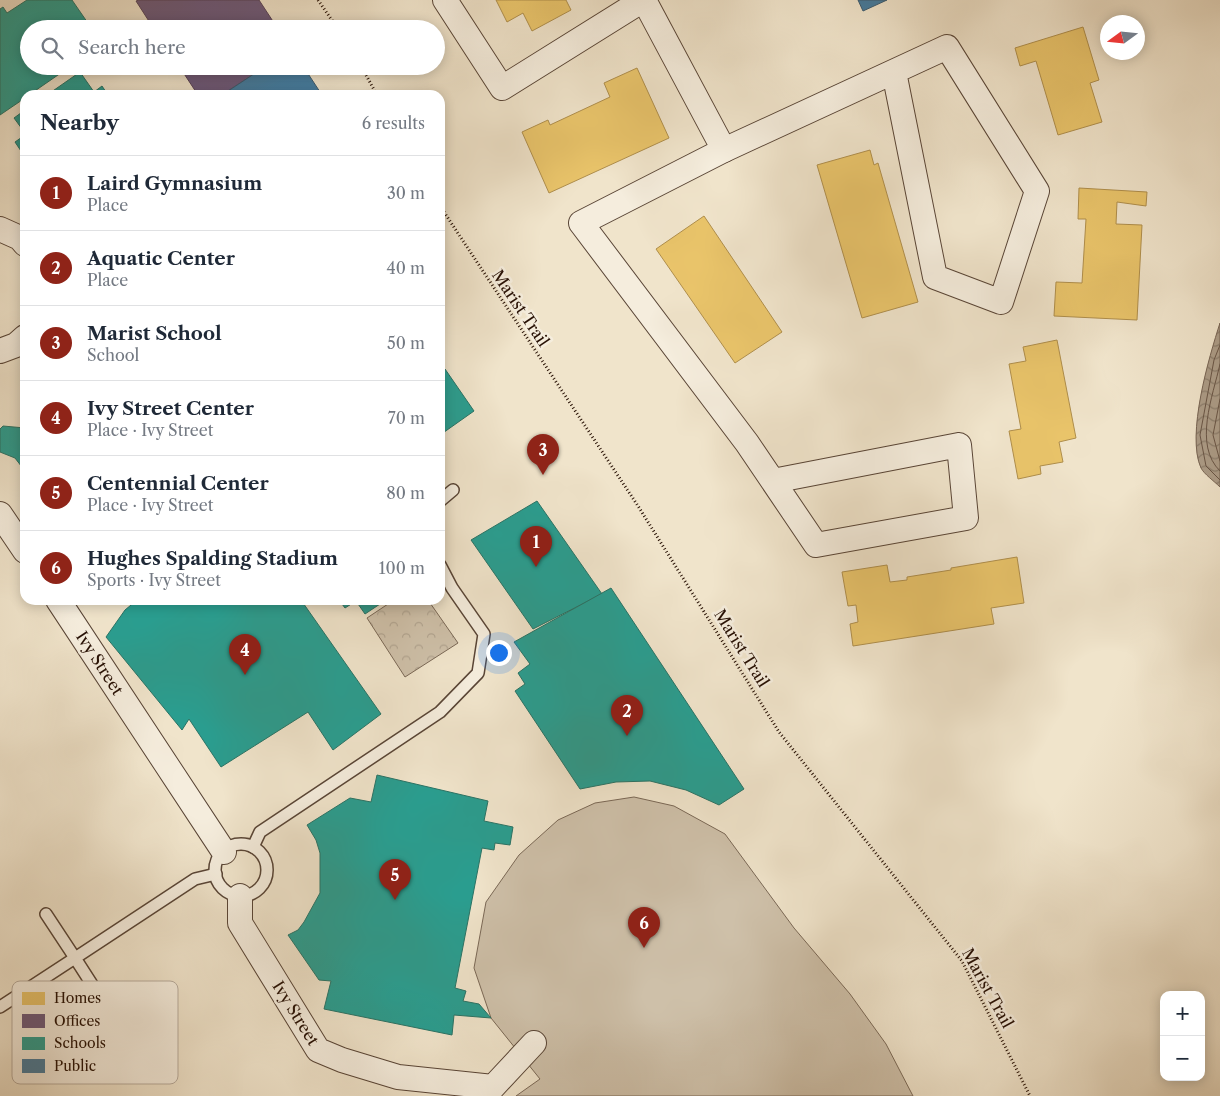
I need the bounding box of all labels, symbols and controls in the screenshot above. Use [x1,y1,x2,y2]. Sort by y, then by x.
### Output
north arrow [1100,15,1145,60]
search box [20,20,445,75]
icon: search [38,34,66,62]
text: Search here [78,36,186,59]
text: Nearby [40,110,119,135]
text: 6 results [362,113,425,133]
text: Laird Gymnasium [87,172,262,195]
text: 1 [52,183,60,203]
text: 30 m [387,183,425,203]
text: Place [87,195,128,215]
text: Aquatic Center [87,247,235,270]
text: 2 [51,258,61,278]
text: 40 m [386,258,425,278]
street label: Marist Trail [488,266,554,350]
text: Place [87,270,128,290]
text: Marist School [87,322,222,345]
text: 3 [51,333,61,353]
text: 50 m [387,333,425,353]
text: School [87,345,139,365]
text: Ivy Street Center [87,397,254,420]
text: 4 [51,408,61,428]
text: 70 m [388,408,425,428]
text: Place · Ivy Street [87,420,213,440]
pin: 3 [527,434,559,475]
text: Centennial Center [87,472,269,495]
text: 5 [52,483,60,503]
text: 80 m [386,483,425,503]
text: Place · Ivy Street [87,495,213,515]
pin: 1 [520,526,552,567]
text: Hughes Spalding Stadium [87,547,338,570]
text: 6 [51,558,61,578]
text: 100 m [379,558,425,578]
text: Sports · Ivy Street [87,570,221,590]
street label: Marist Trail [710,605,774,691]
street label: Ivy Street [72,627,128,699]
pin: 4 [229,634,261,675]
your location [486,640,512,666]
pin: 2 [611,695,643,736]
pin: 5 [379,859,411,900]
pin: 6 [628,907,660,948]
street label: Marist Trail [958,945,1018,1032]
street label: Ivy Street [268,977,324,1049]
legend [12,981,178,1084]
text: Homes [54,989,101,1007]
map controls [1160,991,1205,1081]
button: + [1160,991,1205,1036]
text: Offices [54,1012,100,1030]
text: Schools [54,1034,106,1052]
button: − [1160,1036,1205,1081]
text: Public [54,1057,96,1075]

